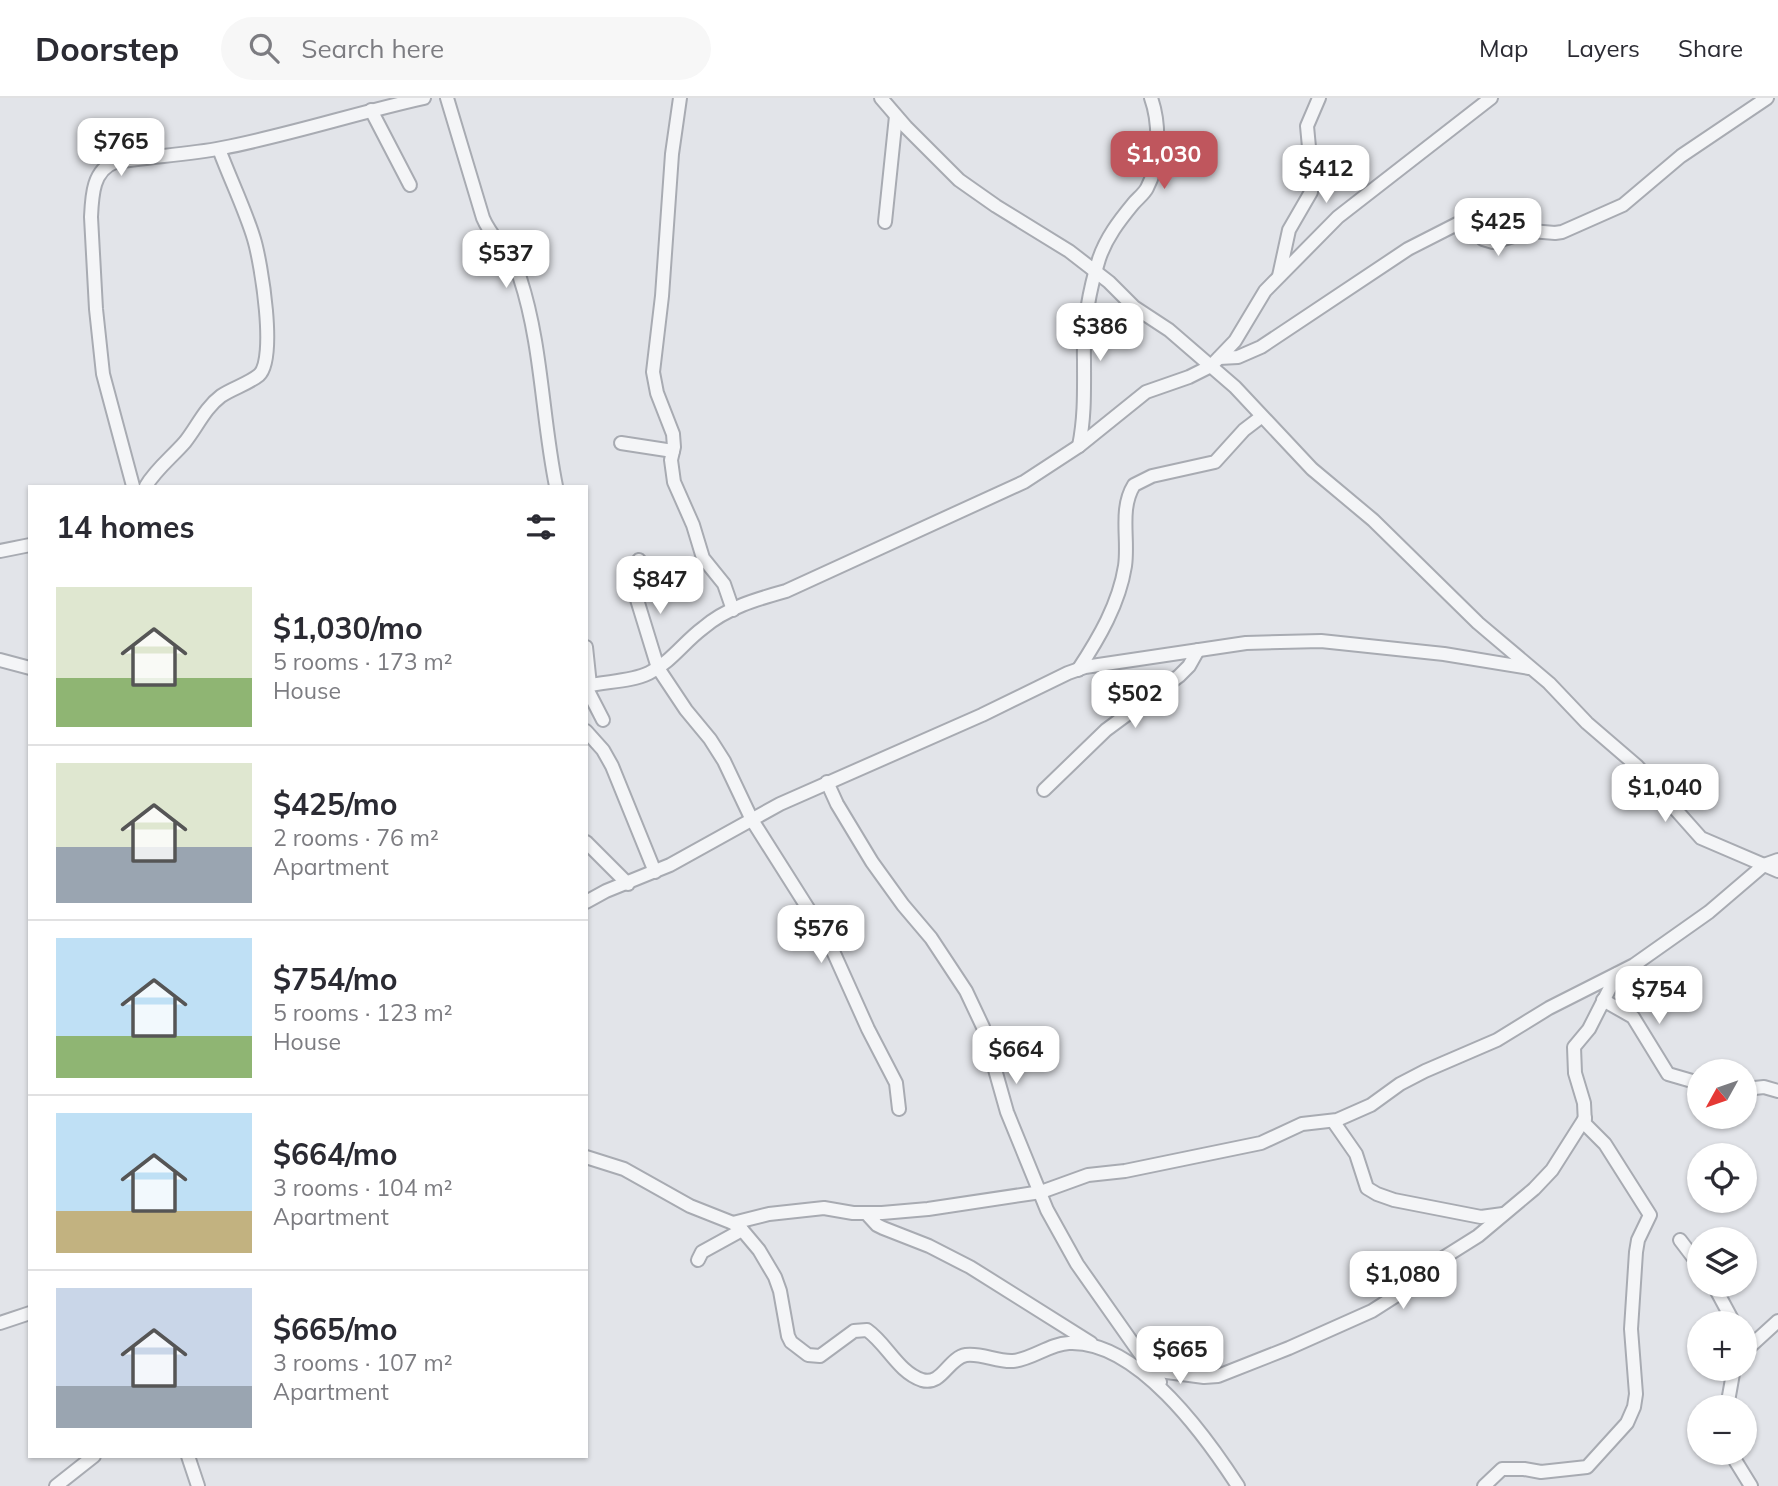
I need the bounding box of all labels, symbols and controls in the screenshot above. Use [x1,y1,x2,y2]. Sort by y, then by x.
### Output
search box [221,17,711,80]
text: Doorstep [35,28,179,69]
icon: search [245,29,283,67]
text: Search here [301,32,444,65]
text: Map [1479,33,1528,63]
text: Layers [1566,33,1640,63]
text: Share [1678,33,1743,63]
pin: $765 [80,118,162,178]
text: $765 [93,126,149,155]
pin: $1,030 [1107,132,1221,191]
text: $1,030 [1127,139,1201,168]
pin: $412 [1285,146,1367,205]
text: $412 [1298,153,1354,182]
pin: $425 [1457,198,1539,258]
text: $425 [1470,206,1526,235]
pin: $537 [465,230,547,290]
text: $537 [478,238,534,267]
pin: $386 [1059,303,1141,363]
text: $386 [1072,311,1128,340]
text: 14 homes [56,508,195,546]
icon: filters [522,508,560,546]
pin: $847 [619,556,701,616]
text: $847 [632,564,688,593]
text: $1,030/mo [273,609,423,647]
icon: home [112,615,196,699]
text: 5 rooms · 173 m² [273,647,453,676]
pin: $502 [1094,670,1176,730]
text: House [273,676,341,705]
text: $502 [1107,678,1163,707]
pin: $1,040 [1608,764,1722,824]
text: $1,040 [1628,772,1702,801]
text: $425/mo [273,785,397,823]
icon: home [112,791,196,875]
text: 2 rooms · 76 m² [273,823,439,852]
text: Apartment [273,852,389,881]
pin: $576 [780,906,862,965]
text: $576 [793,913,849,942]
text: $754/mo [273,960,397,998]
icon: home [112,966,196,1050]
pin: $754 [1618,967,1700,1026]
text: $754 [1631,974,1687,1003]
text: 5 rooms · 123 m² [273,998,453,1027]
pin: $664 [975,1026,1057,1086]
text: House [273,1027,341,1056]
text: $664 [988,1034,1044,1063]
north arrow [1687,1059,1757,1129]
map controls [1687,1059,1757,1465]
text: $664/mo [273,1135,397,1173]
icon: home [112,1141,196,1225]
button: locate [1687,1143,1757,1213]
text: 3 rooms · 104 m² [273,1173,453,1202]
text: Apartment [273,1202,389,1231]
button: layers [1687,1227,1757,1297]
pin: $1,080 [1346,1252,1460,1311]
text: $1,080 [1366,1259,1440,1288]
text: $665/mo [273,1310,397,1348]
button: + [1687,1311,1757,1381]
icon: home [112,1316,196,1400]
pin: $665 [1139,1326,1221,1386]
text: $665 [1152,1334,1208,1363]
text: 3 rooms · 107 m² [273,1348,453,1377]
text: Apartment [273,1377,389,1406]
button: − [1687,1395,1757,1465]

